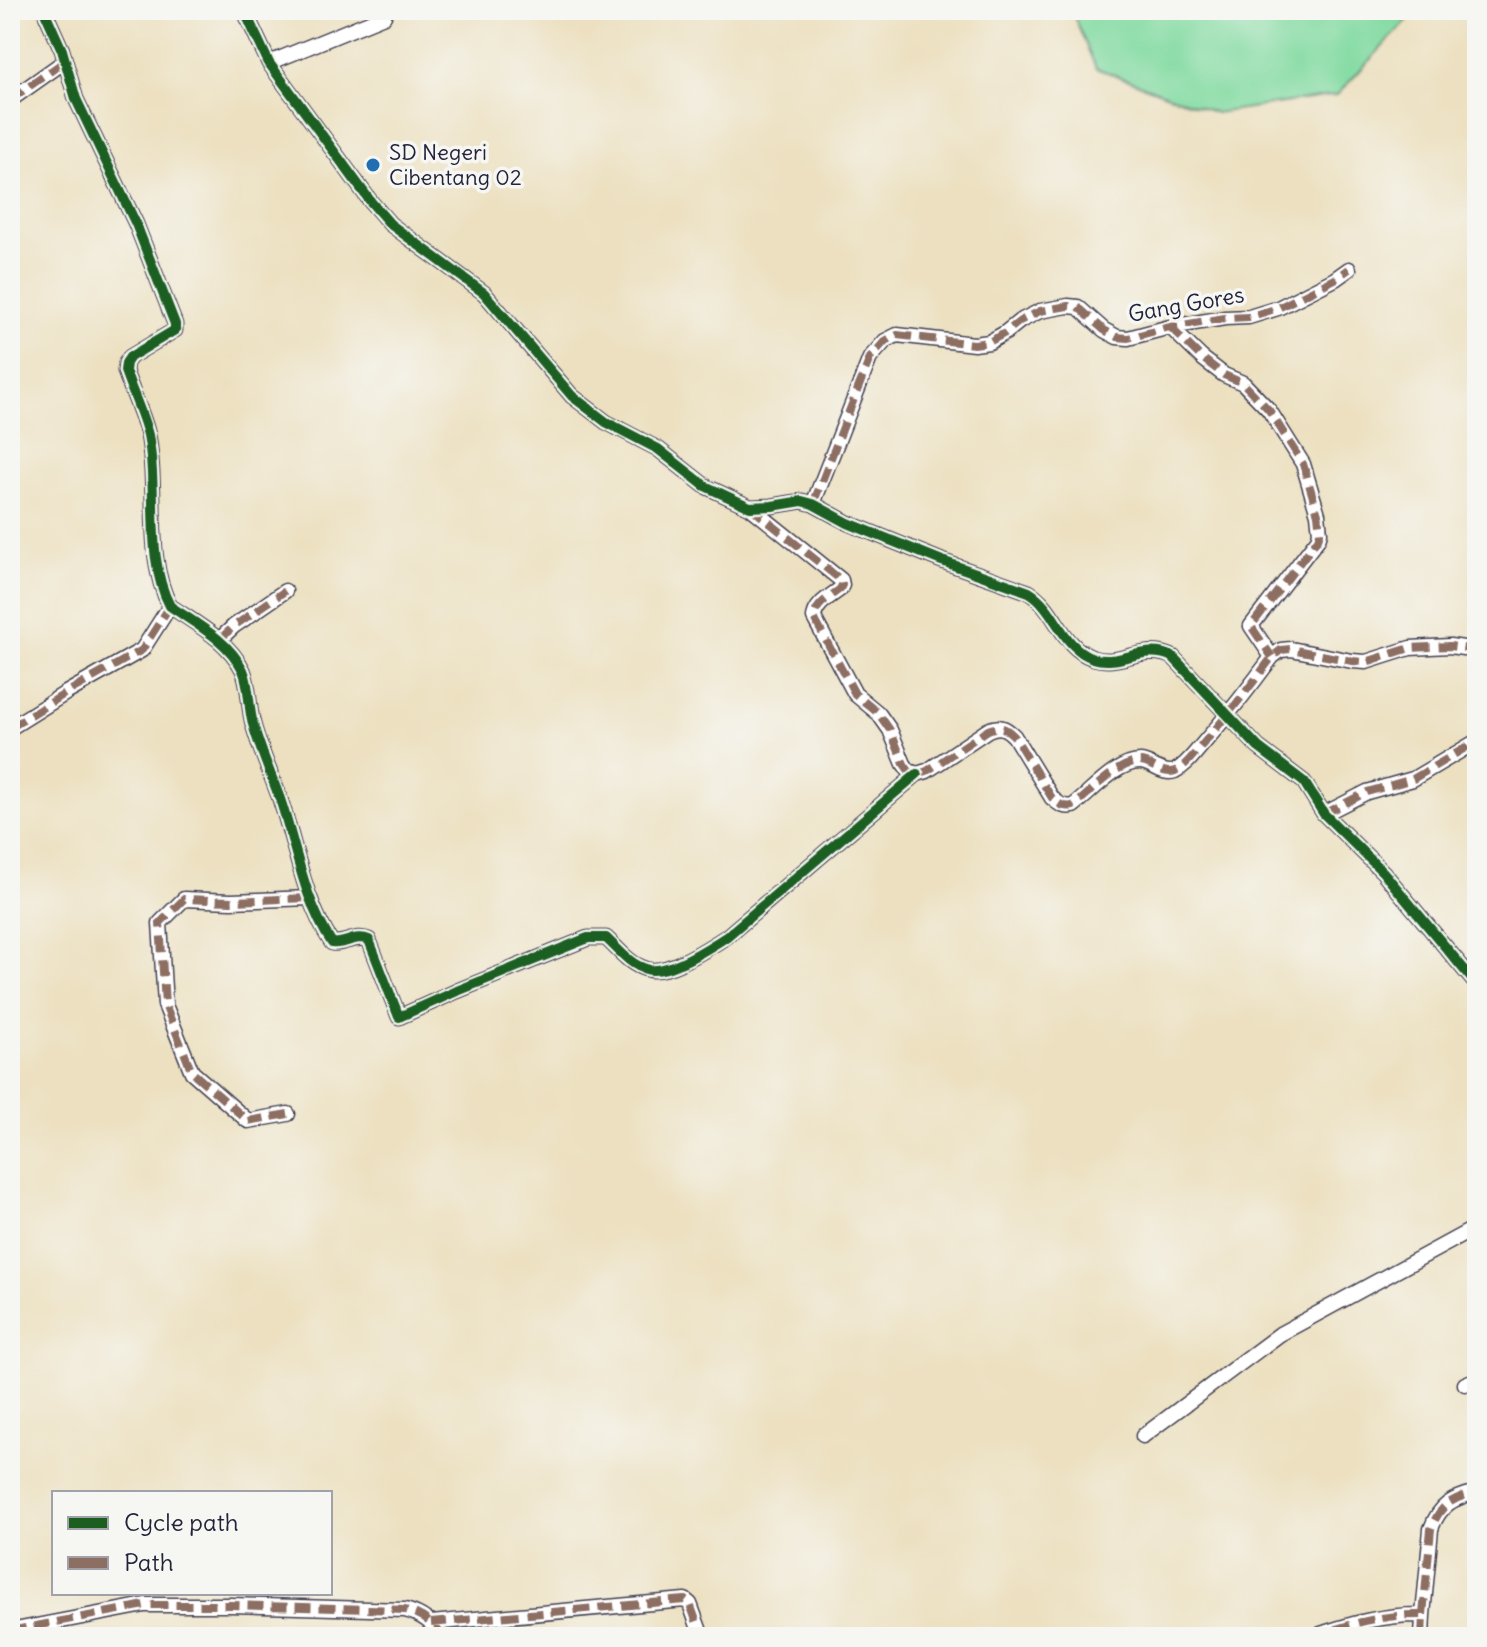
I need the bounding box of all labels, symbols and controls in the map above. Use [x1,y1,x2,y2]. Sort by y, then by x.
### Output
place label: SD Negeri Cibentang 02 [389,138,522,191]
marker: SD Negeri Cibentang 02 [364,156,382,174]
street label: Gang Gores [1126,280,1246,328]
legend [52,1491,332,1595]
text: Cycle path [124,1507,239,1537]
text: Path [124,1547,174,1577]

